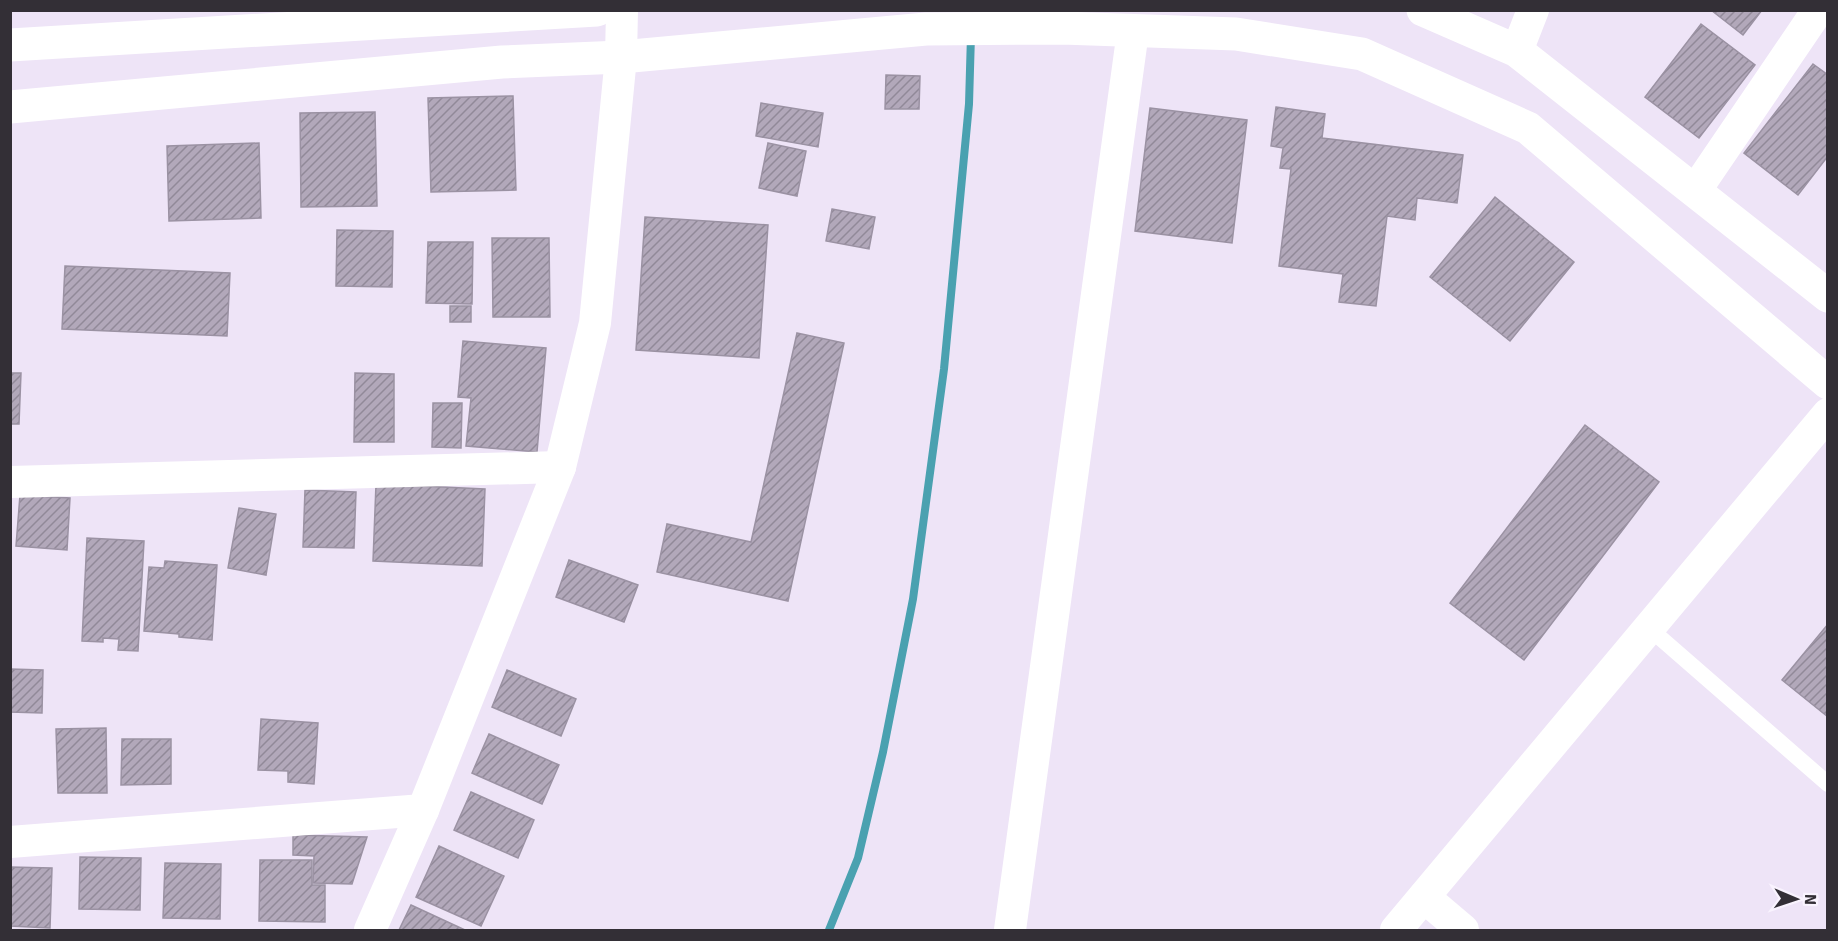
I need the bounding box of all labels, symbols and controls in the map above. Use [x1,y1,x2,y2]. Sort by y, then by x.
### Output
north arrow [1766,869,1826,929]
text: N [1800,894,1820,905]

